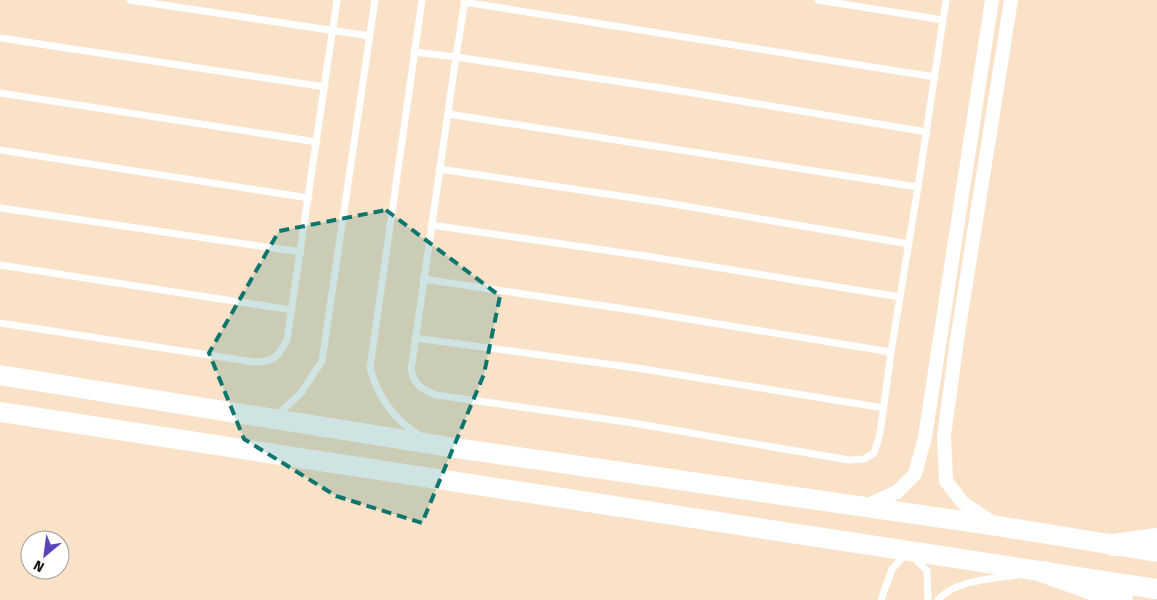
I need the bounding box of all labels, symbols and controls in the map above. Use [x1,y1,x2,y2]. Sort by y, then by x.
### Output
north arrow [20,530,70,580]
text: N [31,556,47,576]

